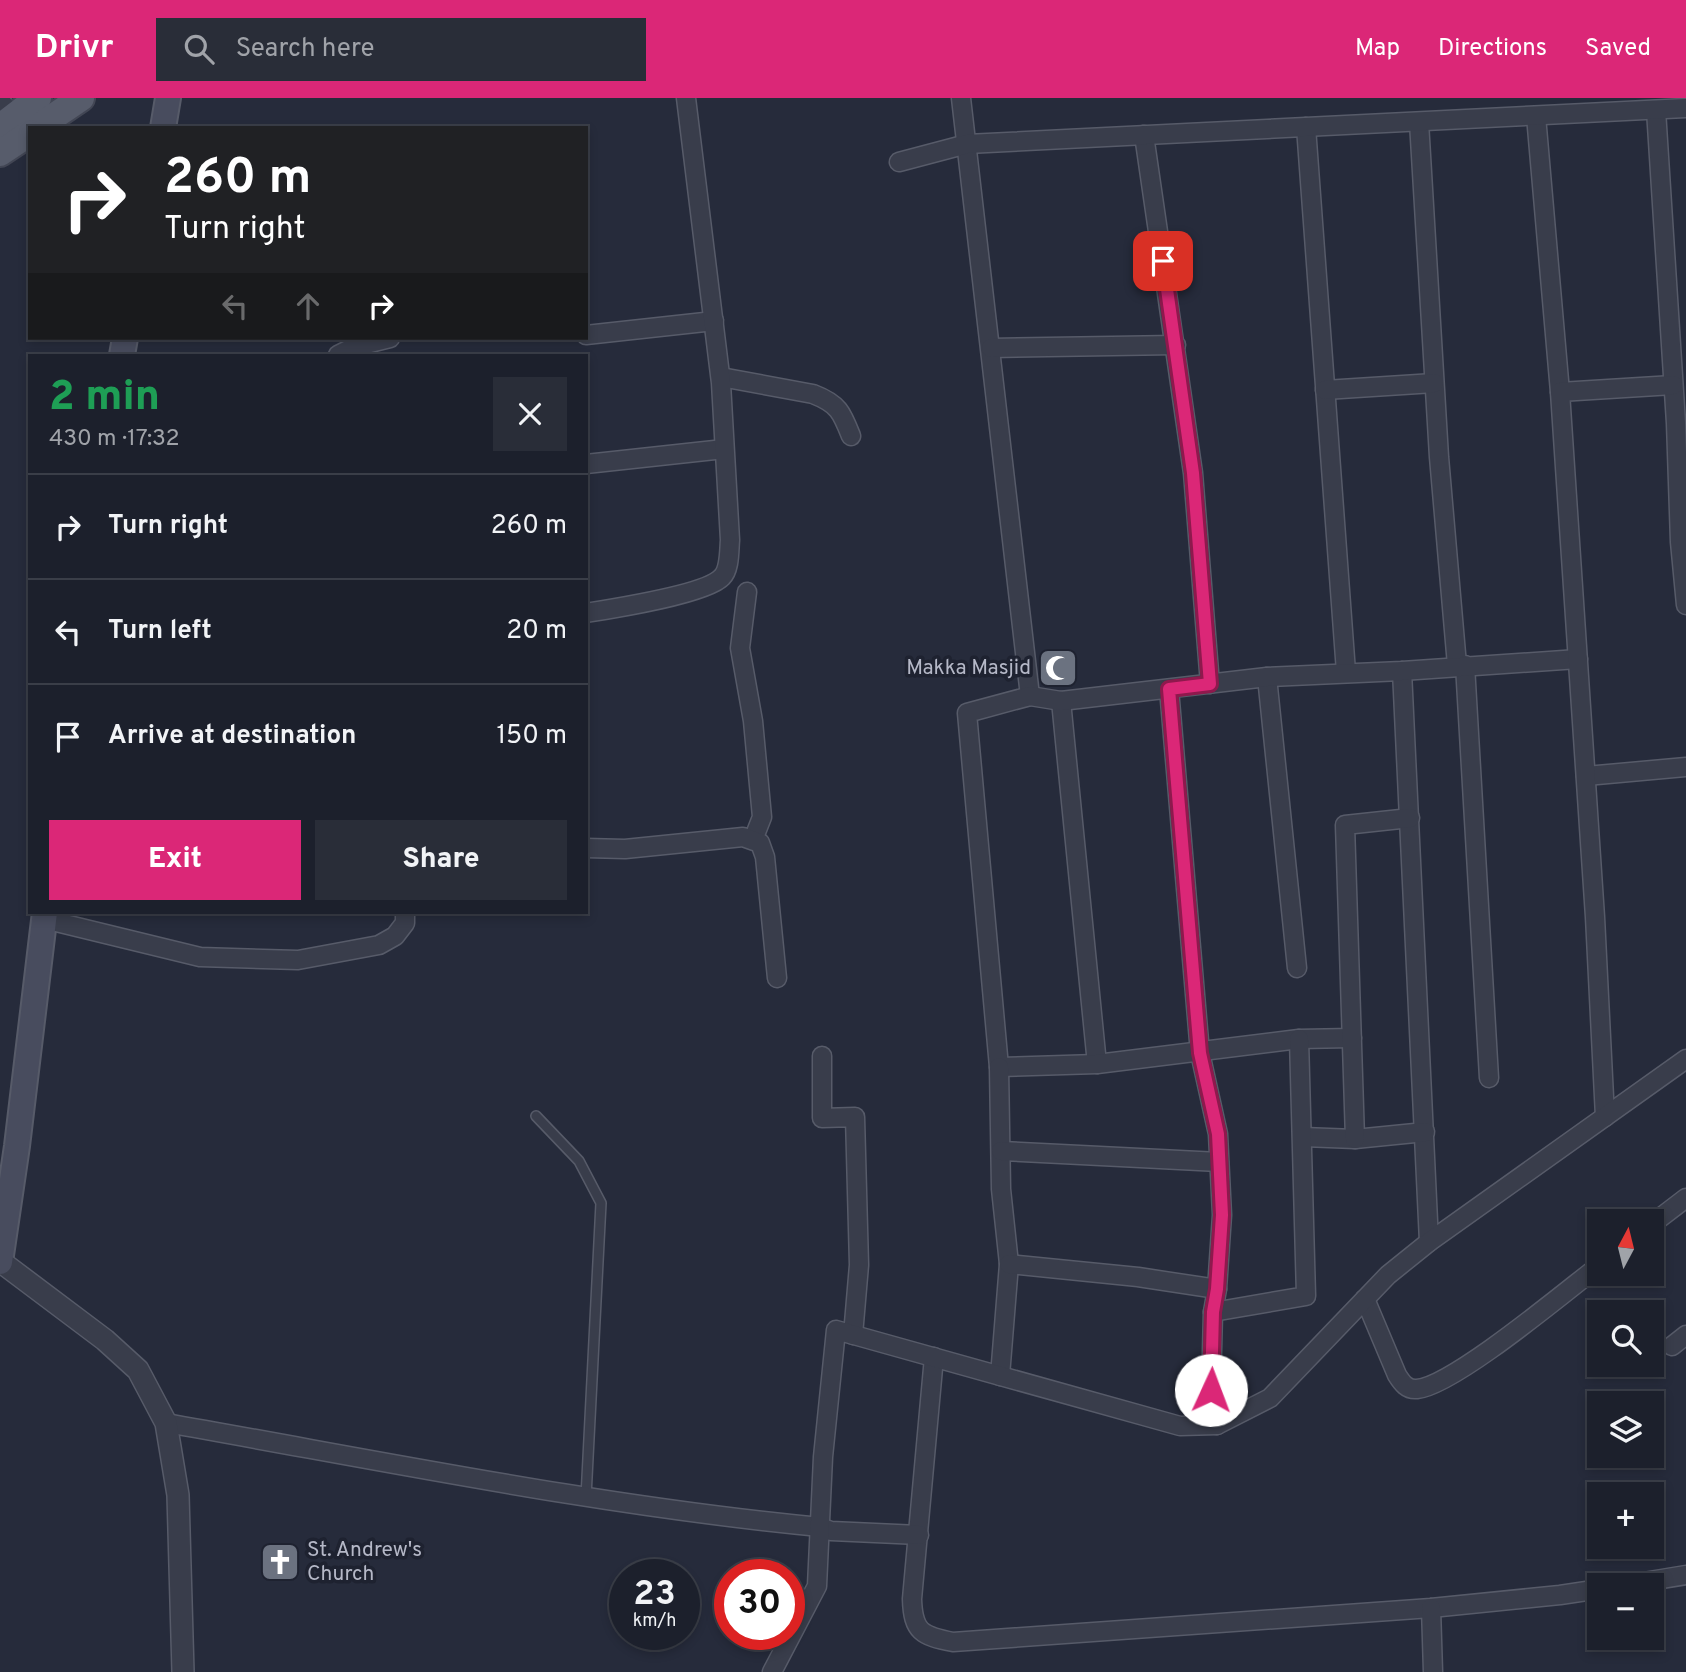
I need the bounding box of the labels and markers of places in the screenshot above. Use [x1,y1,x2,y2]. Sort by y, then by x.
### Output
pin [1133,231,1193,291]
mosque icon: Makka Masjid [1037,647,1079,689]
place label: Makka Masjid [906,655,1031,682]
place label: St. Andrew's Church [307,1537,422,1588]
church icon: St. Andrew's Church [259,1541,301,1583]

